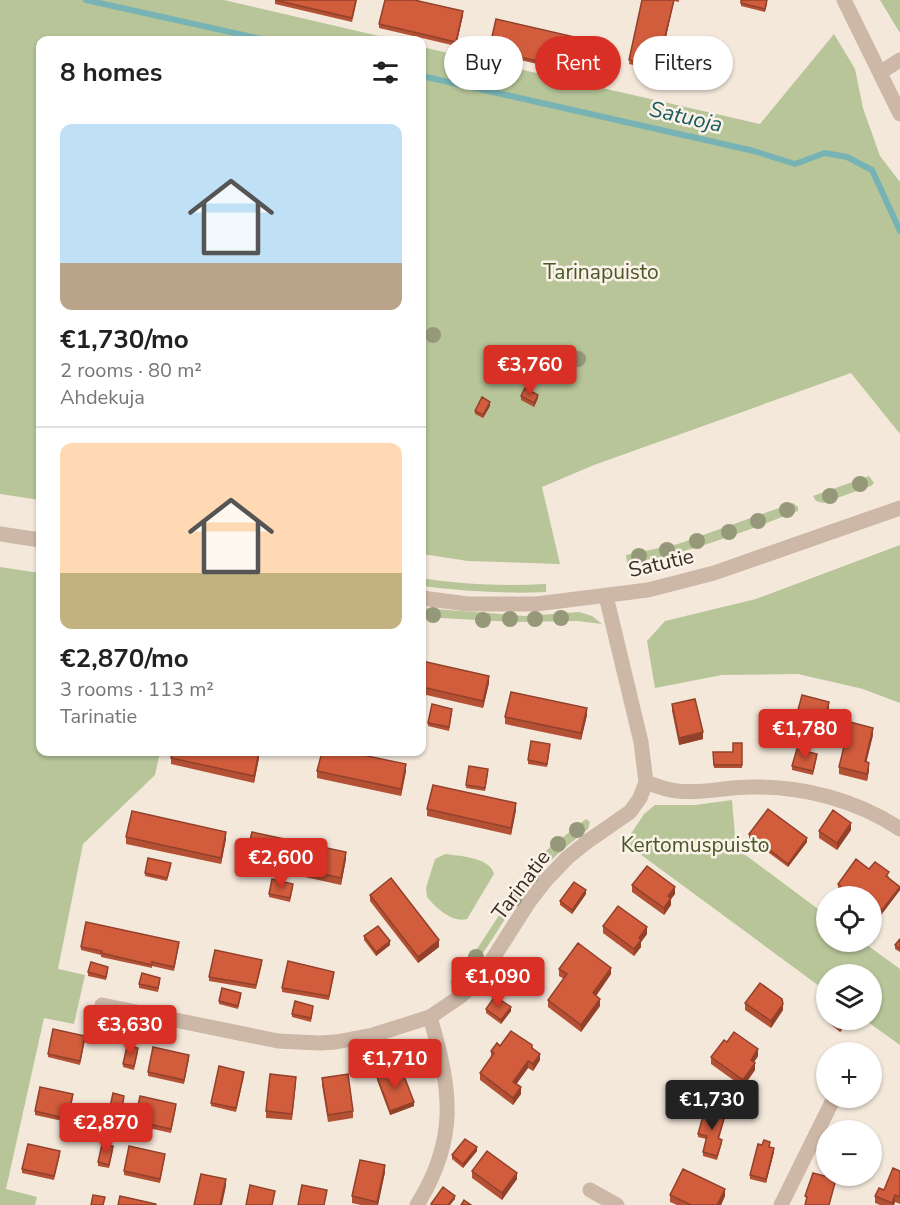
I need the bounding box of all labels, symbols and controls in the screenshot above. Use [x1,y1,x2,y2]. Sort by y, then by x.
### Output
chip: Buy [444,36,523,90]
chip: Rent [535,36,621,90]
chip: Filters [633,36,733,90]
text: 8 homes [60,55,162,90]
icon: filters [369,56,402,89]
water label: Satuoja [646,94,726,140]
icon: home [177,163,285,271]
park label: Tarinapuisto [543,258,659,286]
text: €1,730/mo [60,322,189,357]
pin: €3,760 [481,345,579,396]
text: €3,760 [498,351,562,378]
text: 2 rooms · 80 m² [60,357,202,384]
text: Ahdekuja [60,384,145,411]
icon: home [177,482,285,590]
street label: Satutie [625,542,697,584]
text: €2,870/mo [60,641,189,676]
text: 3 rooms · 113 m² [60,676,214,703]
text: Tarinatie [60,703,137,730]
pin: €1,780 [756,709,854,760]
text: €1,780 [773,715,837,742]
park label: Kertomuspuisto [621,831,769,859]
pin: €2,600 [232,838,330,889]
text: €2,600 [249,844,313,871]
street label: Tarinatie [485,844,557,926]
map controls [816,886,882,1186]
button: locate [816,886,882,952]
pin: €1,090 [449,957,547,1008]
text: €1,090 [466,963,530,990]
button: layers [816,964,882,1030]
pin: €3,630 [81,1005,179,1056]
text: €3,630 [98,1011,162,1038]
pin: €1,710 [346,1039,444,1090]
button: + [816,1042,882,1108]
text: €1,710 [363,1045,427,1072]
pin: €1,730 [663,1080,761,1131]
text: €1,730 [680,1086,744,1113]
pin: €2,870 [57,1103,155,1154]
text: €2,870 [74,1109,138,1136]
button: − [816,1120,882,1186]

